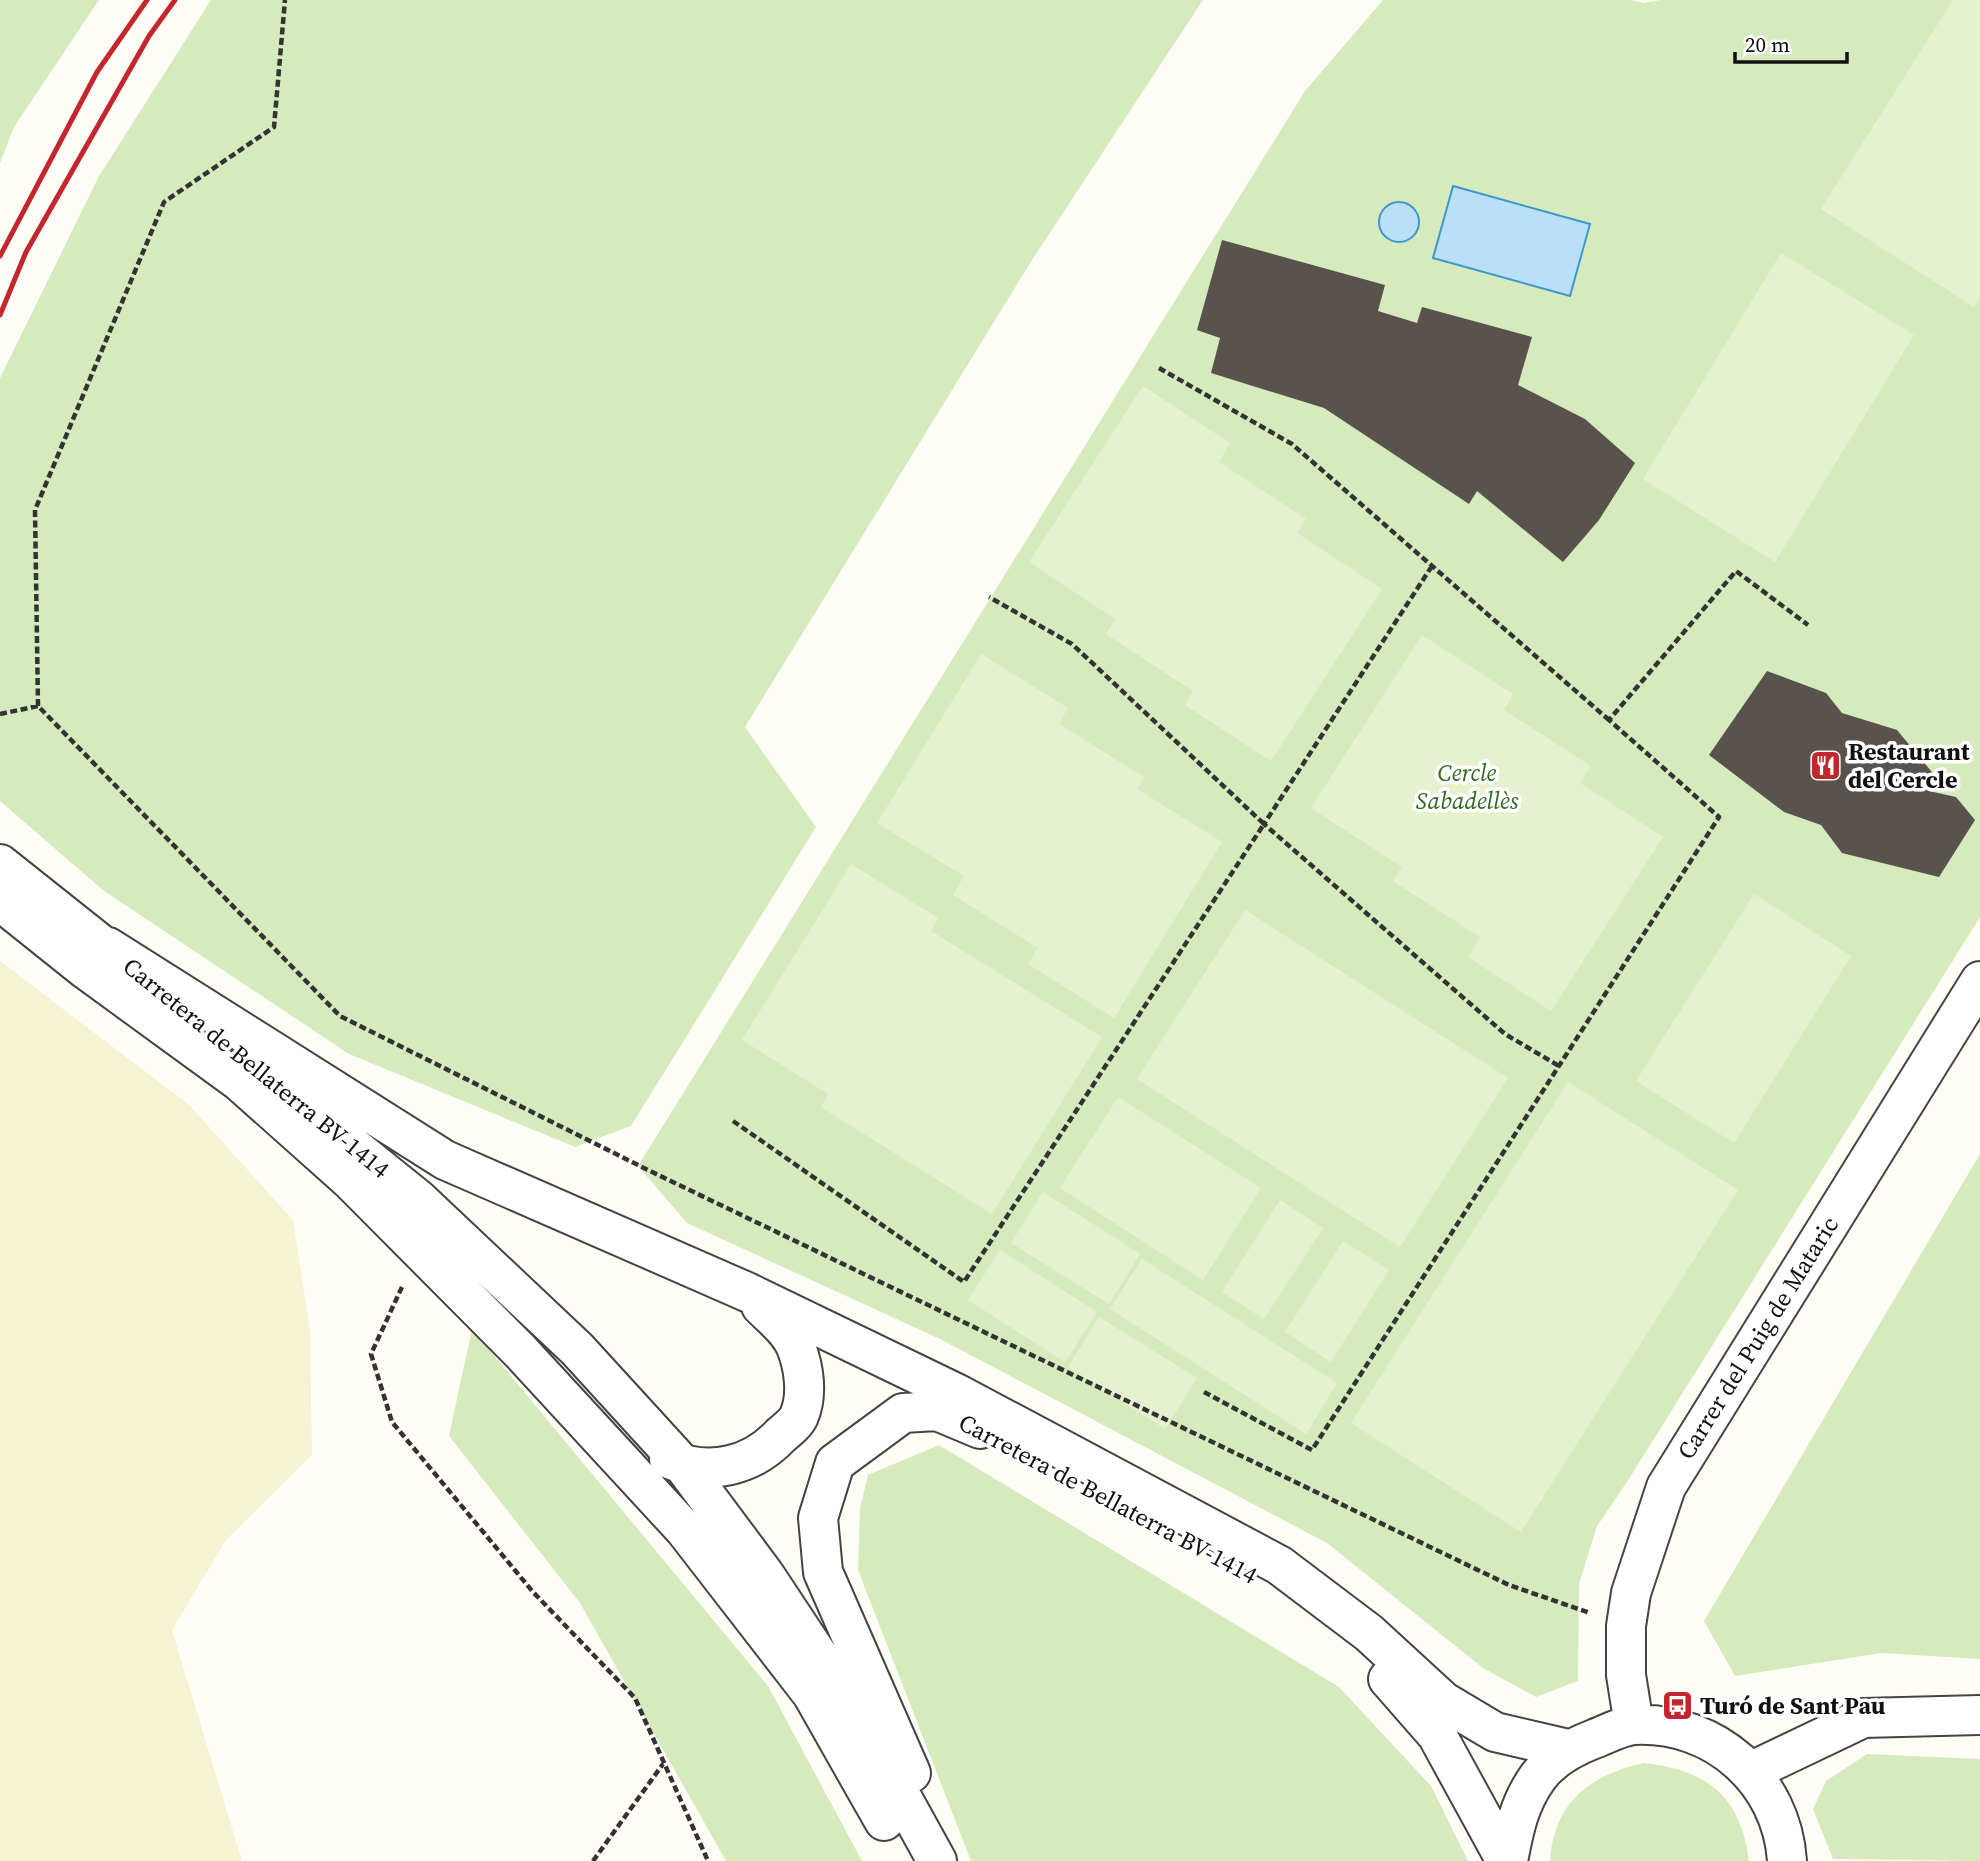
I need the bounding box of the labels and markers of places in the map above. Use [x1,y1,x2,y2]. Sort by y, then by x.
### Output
place label: Restaurant del Cercle [1848,735,1970,796]
restaurant icon: Restaurant del Cercle [1808,749,1842,783]
bus stop icon: Turó de Sant Pau [1660,1689,1694,1723]
place label: Turó de Sant Pau [1700,1689,1886,1722]

